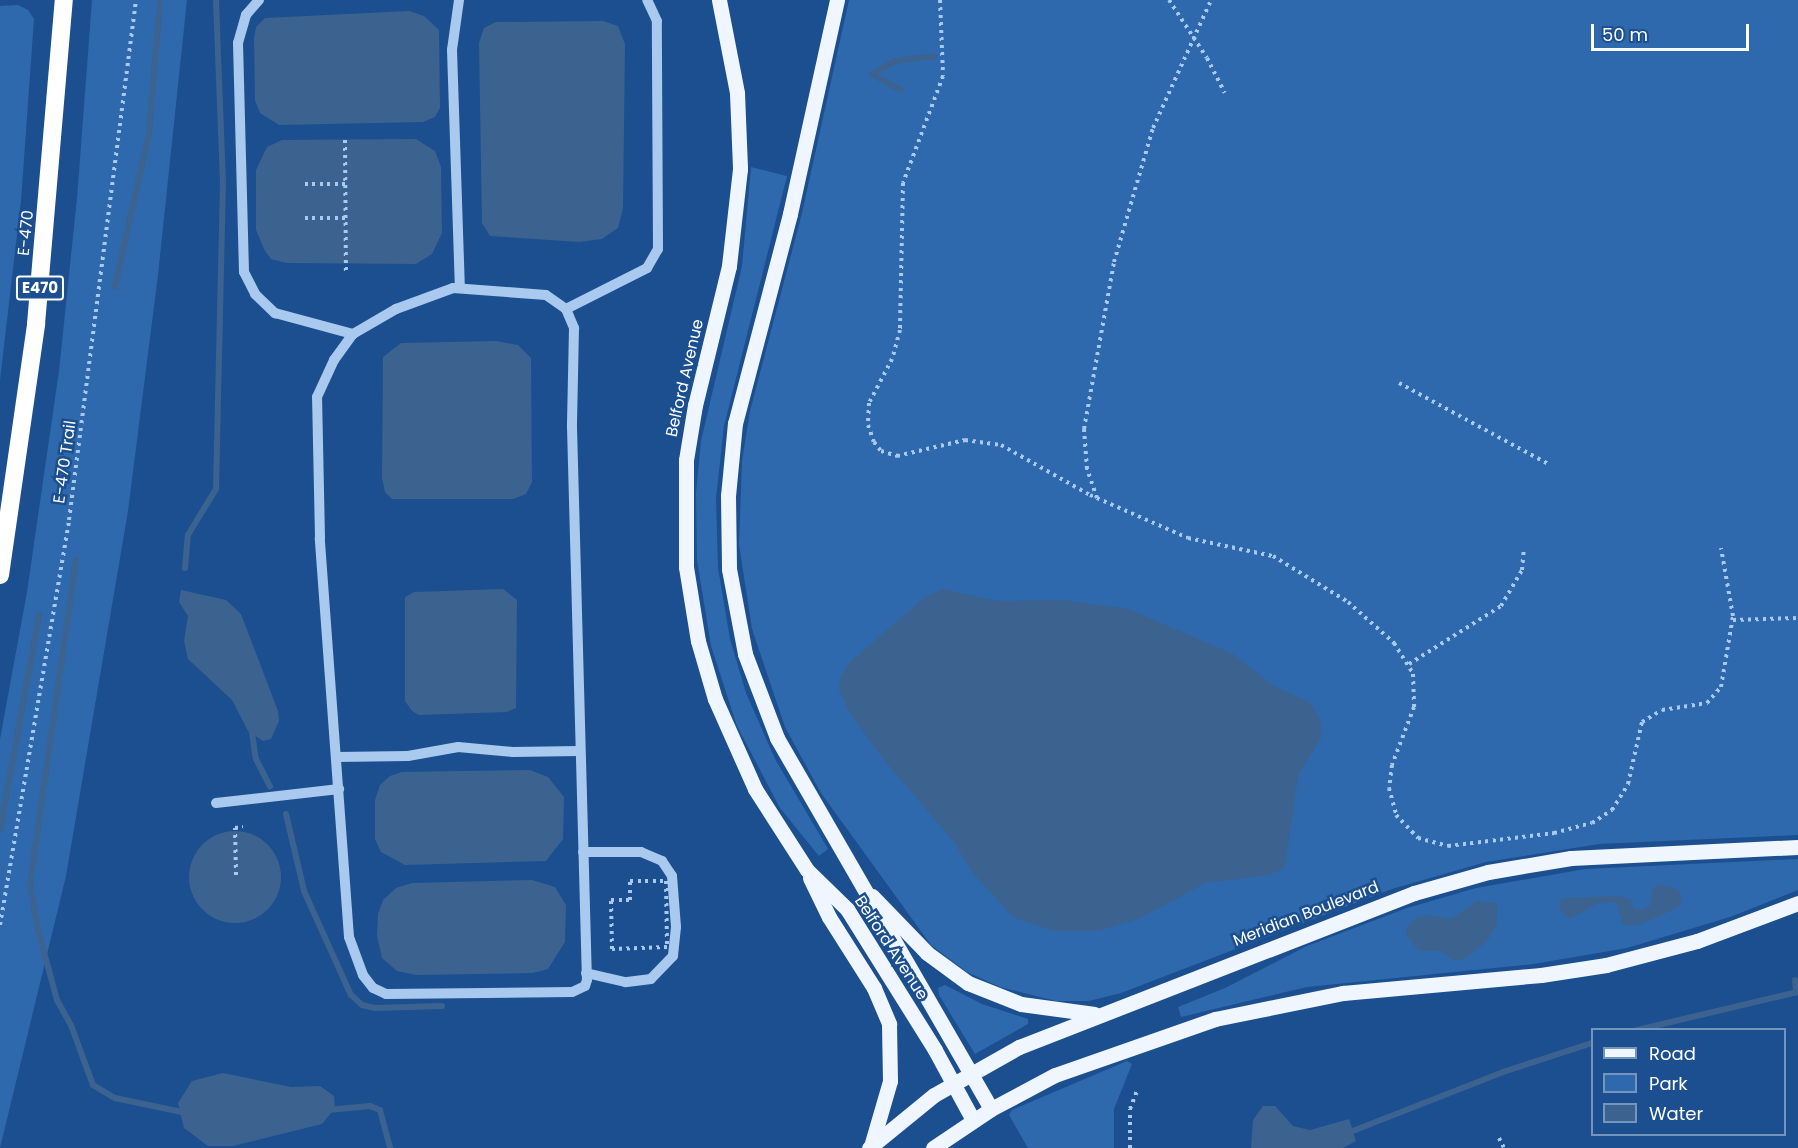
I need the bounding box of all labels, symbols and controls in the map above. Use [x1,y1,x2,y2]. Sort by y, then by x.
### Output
scale bar [1594,12,1752,50]
text: 50 m [1602,22,1648,47]
street label: E-470 [14,209,38,257]
road number: E470 [15,276,66,300]
street label: Belford Avenue [662,317,708,439]
street label: E-470 Trail [50,419,80,505]
street label: Meridian Boulevard [1230,877,1382,951]
street label: Belford Avenue [850,892,932,1004]
legend [1591,1028,1786,1136]
text: Road [1649,1041,1696,1066]
text: Park [1649,1071,1688,1096]
text: Water [1649,1101,1703,1126]

